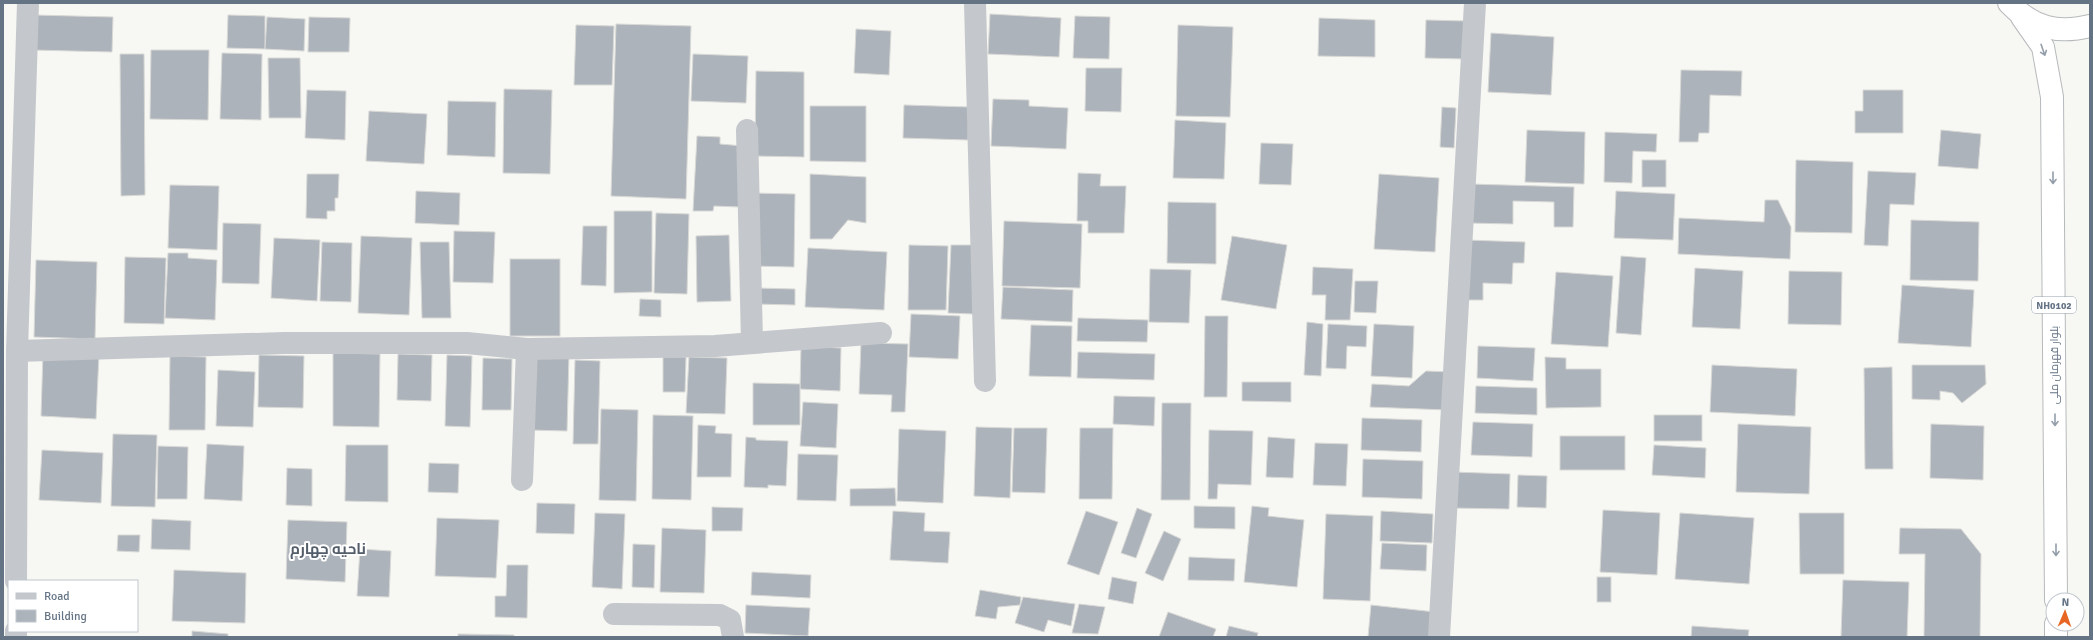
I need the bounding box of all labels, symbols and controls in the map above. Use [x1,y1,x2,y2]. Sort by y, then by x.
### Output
one-way arrow [2039,43,2047,55]
one-way arrow [2049,171,2057,184]
road number: NH0102 [2032,297,2076,313]
street label: بلوار قهرمان ملی [2048,326,2061,404]
one-way arrow [2051,413,2059,426]
district label: ناحیه چهارم [290,540,366,560]
one-way arrow [2052,543,2060,556]
legend [8,580,138,632]
text: Road [44,589,70,604]
north arrow [2045,592,2085,632]
text: N [2061,596,2069,609]
text: Building [44,609,87,624]

